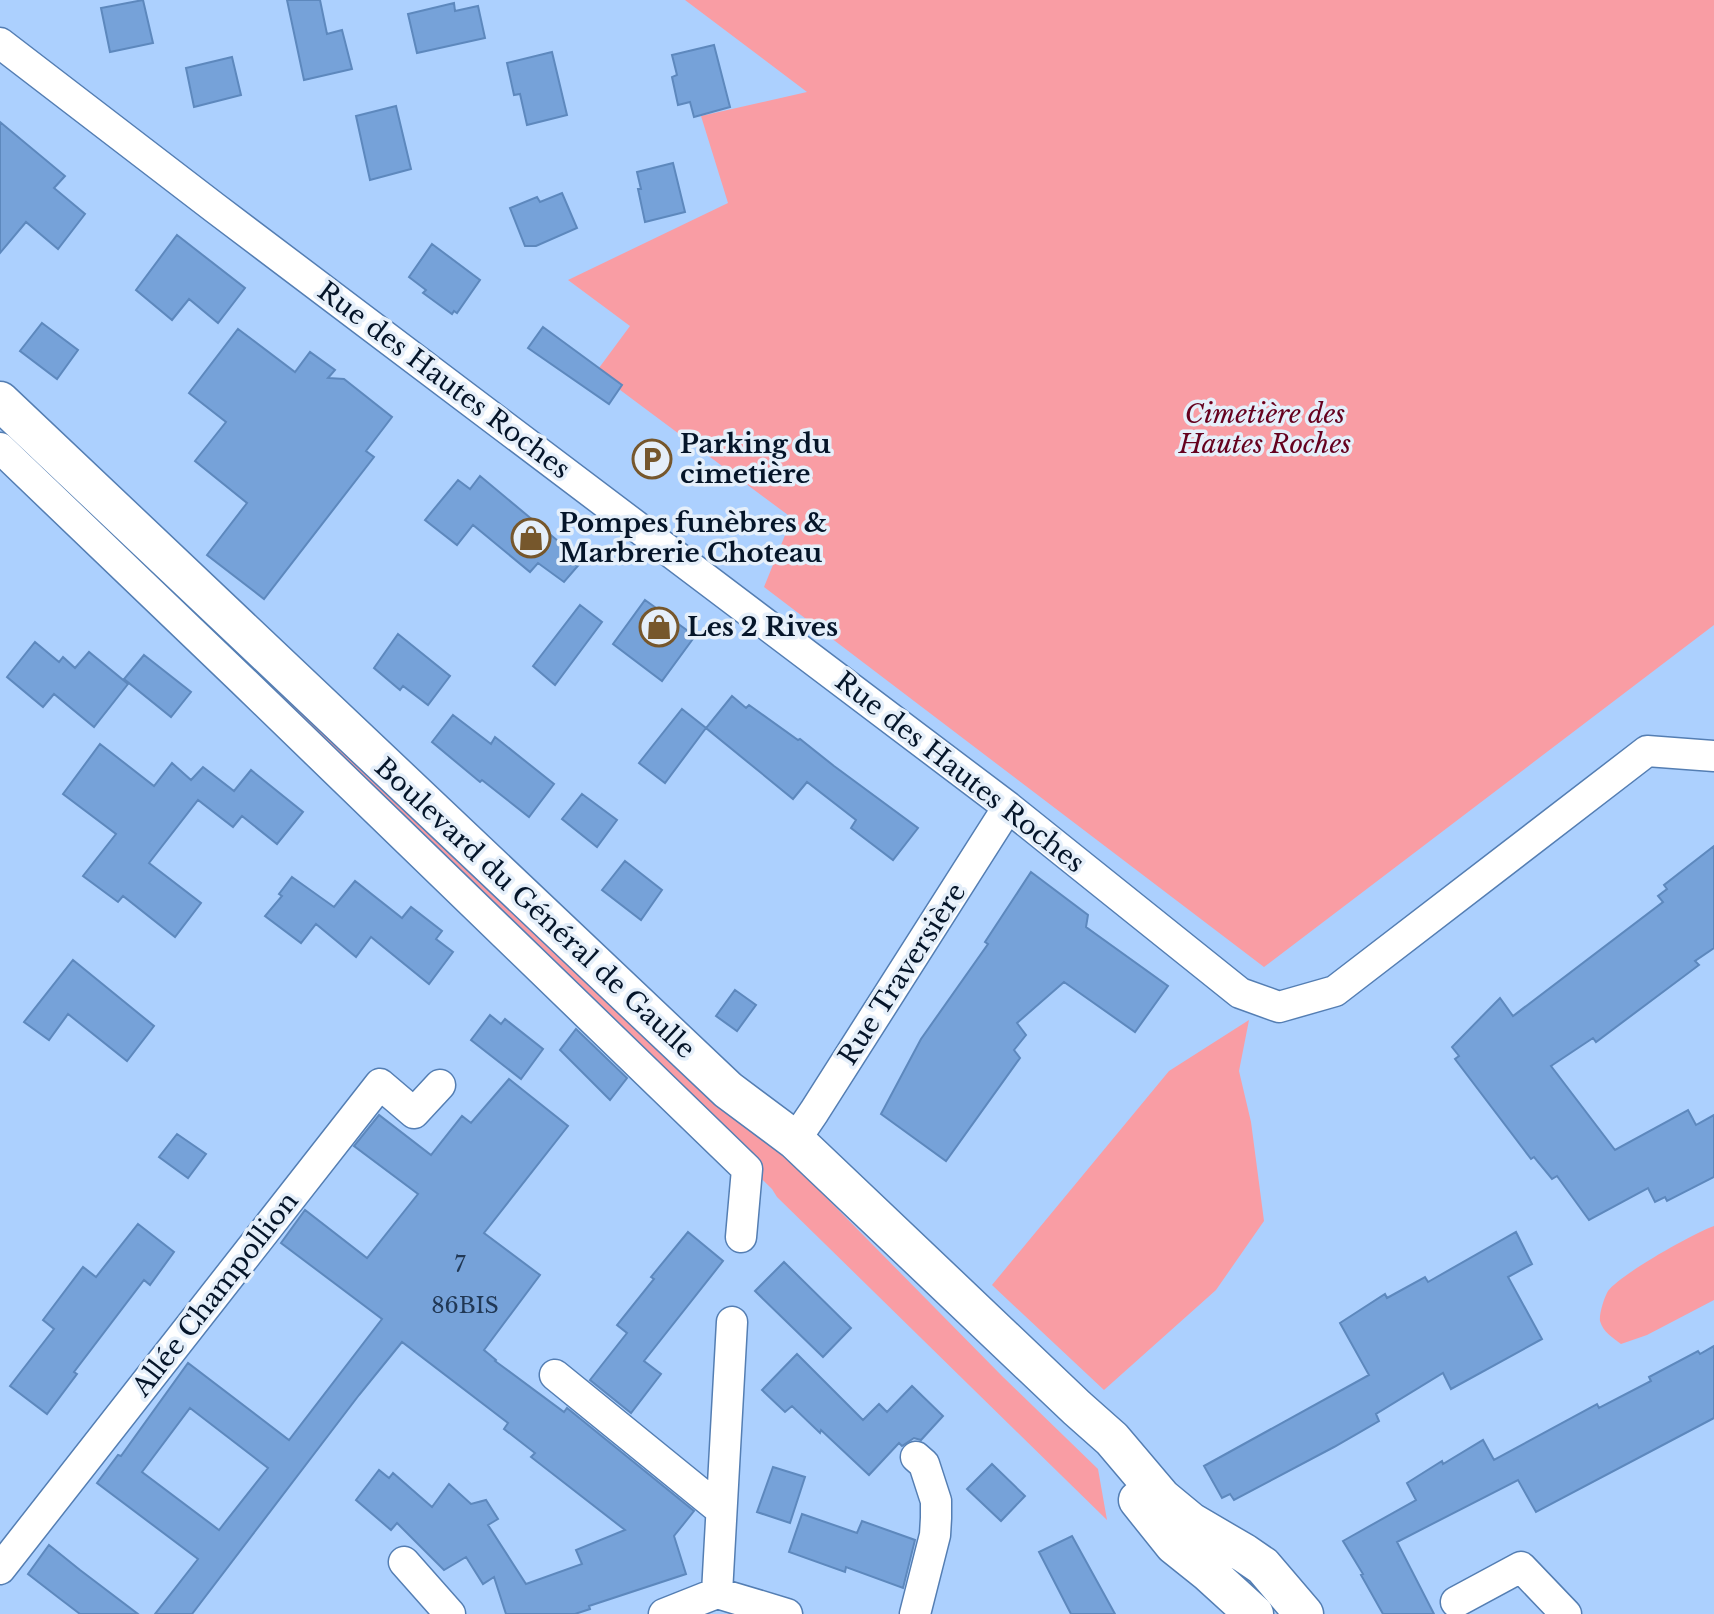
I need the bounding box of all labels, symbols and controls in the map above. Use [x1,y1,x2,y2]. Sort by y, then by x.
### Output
street label: Rue des Hautes Roches [312,275,576,485]
park label: Cimetière des Hautes Roches [1178,398,1351,460]
place label: Parking du cimetière [680,428,831,490]
parking icon: Parking du cimetière [631,438,673,480]
place label: Pompes funèbres & Marbrerie Choteau [559,507,827,569]
shop icon: Pompes funèbres & Marbrerie Choteau [510,517,552,559]
shop icon: Les 2 Rives [638,606,680,648]
place label: Les 2 Rives [687,611,838,643]
street label: Rue des Hautes Roches [829,665,1091,879]
street label: Boulevard du Général de Gaulle [368,751,702,1065]
street label: Rue Traversière [831,877,973,1071]
street label: Allée Champollion [125,1185,305,1403]
house number: 7 [454,1251,466,1278]
house number: 86BIS [431,1292,499,1319]

